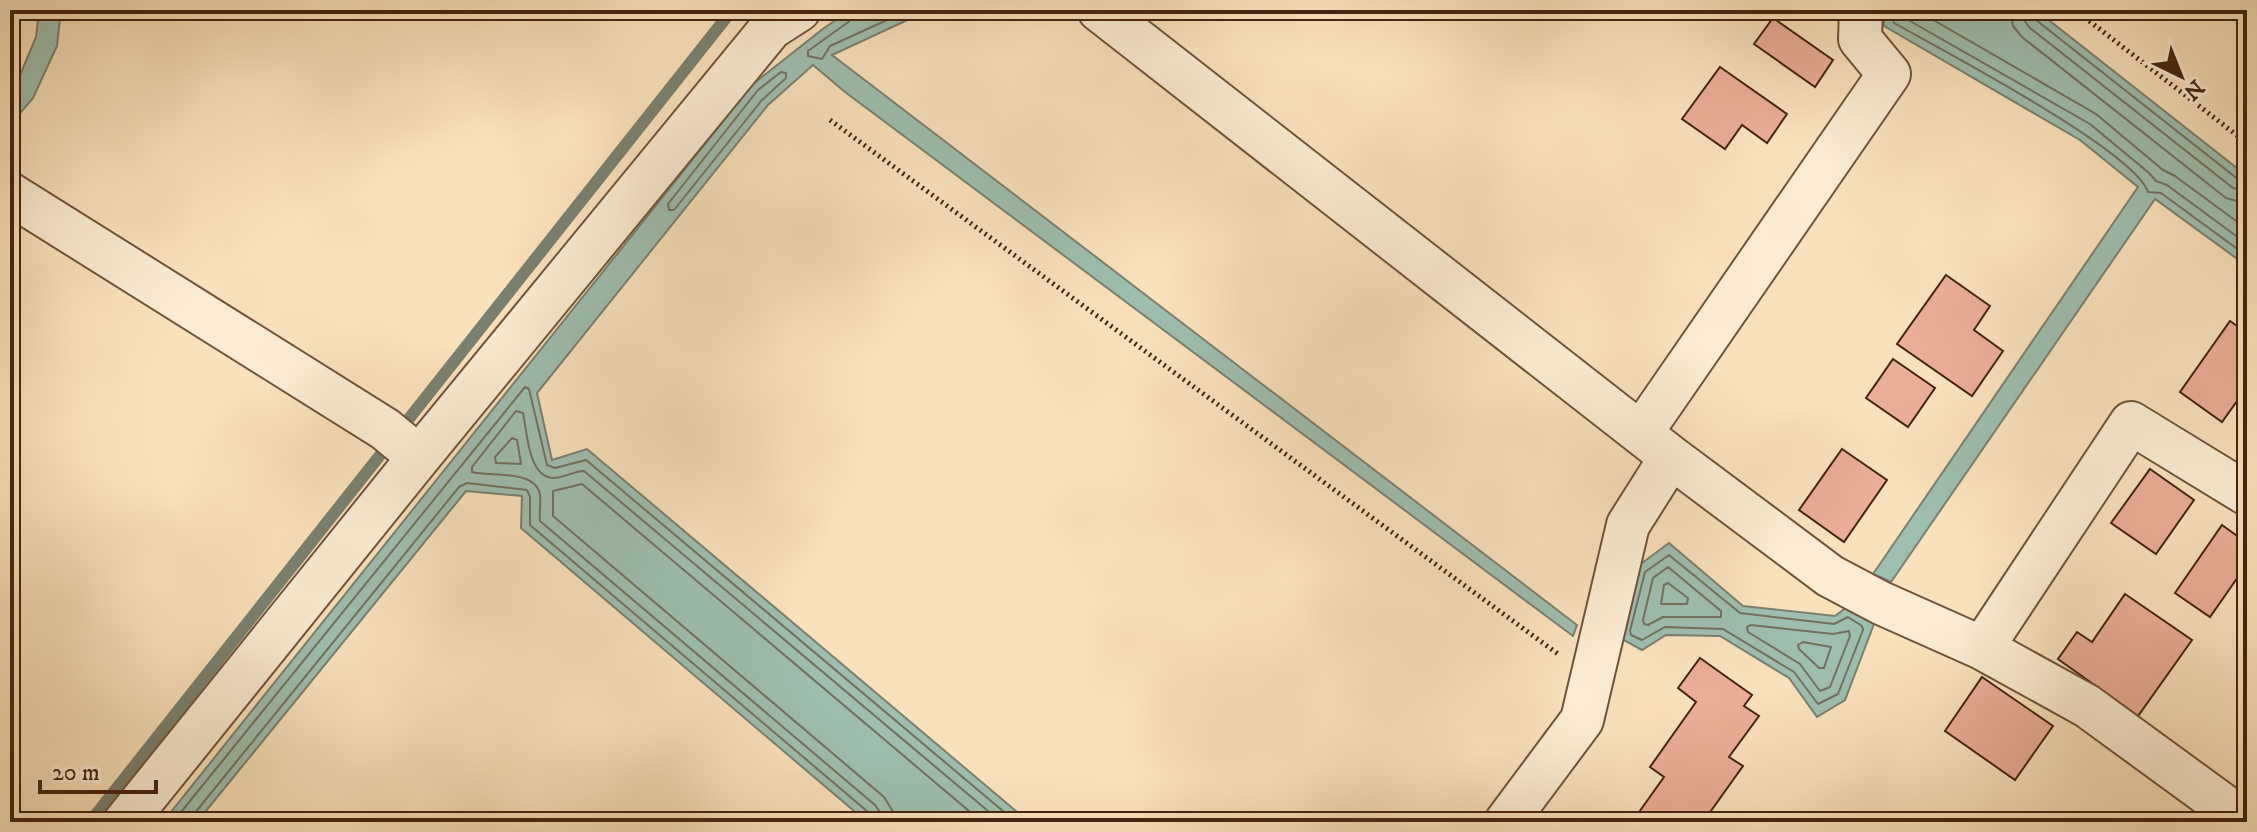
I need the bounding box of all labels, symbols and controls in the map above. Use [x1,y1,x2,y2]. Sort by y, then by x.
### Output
north arrow [2141,36,2221,116]
text: N [2178,73,2209,106]
scale bar [40,744,156,794]
text: 20 m [52,758,100,788]

